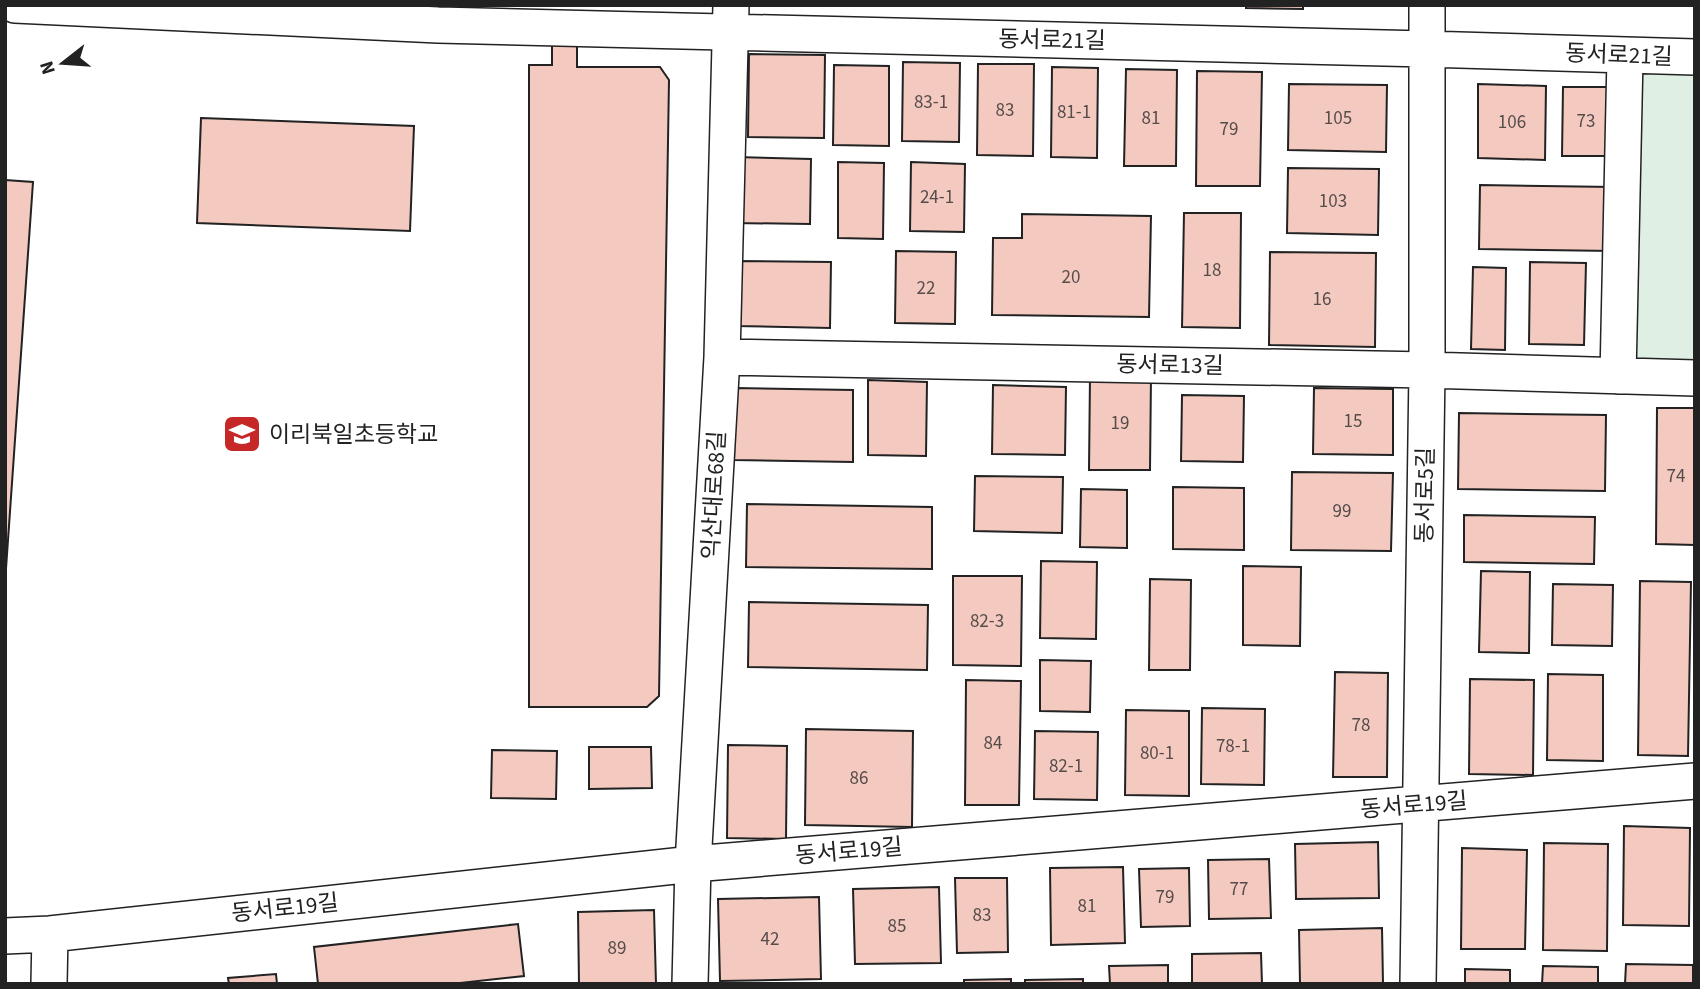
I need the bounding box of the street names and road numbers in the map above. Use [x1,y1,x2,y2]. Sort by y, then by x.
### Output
street label: 동서로21길 [998,23,1106,57]
street label: 동서로21길 [1565,37,1673,73]
street label: 동서로13길 [1116,348,1224,382]
street label: 익산대로68길 [694,430,734,560]
street label: 동서로5길 [1408,447,1442,543]
street label: 동서로19길 [1359,784,1469,826]
street label: 동서로19길 [794,830,904,872]
street label: 동서로19길 [230,886,340,930]

